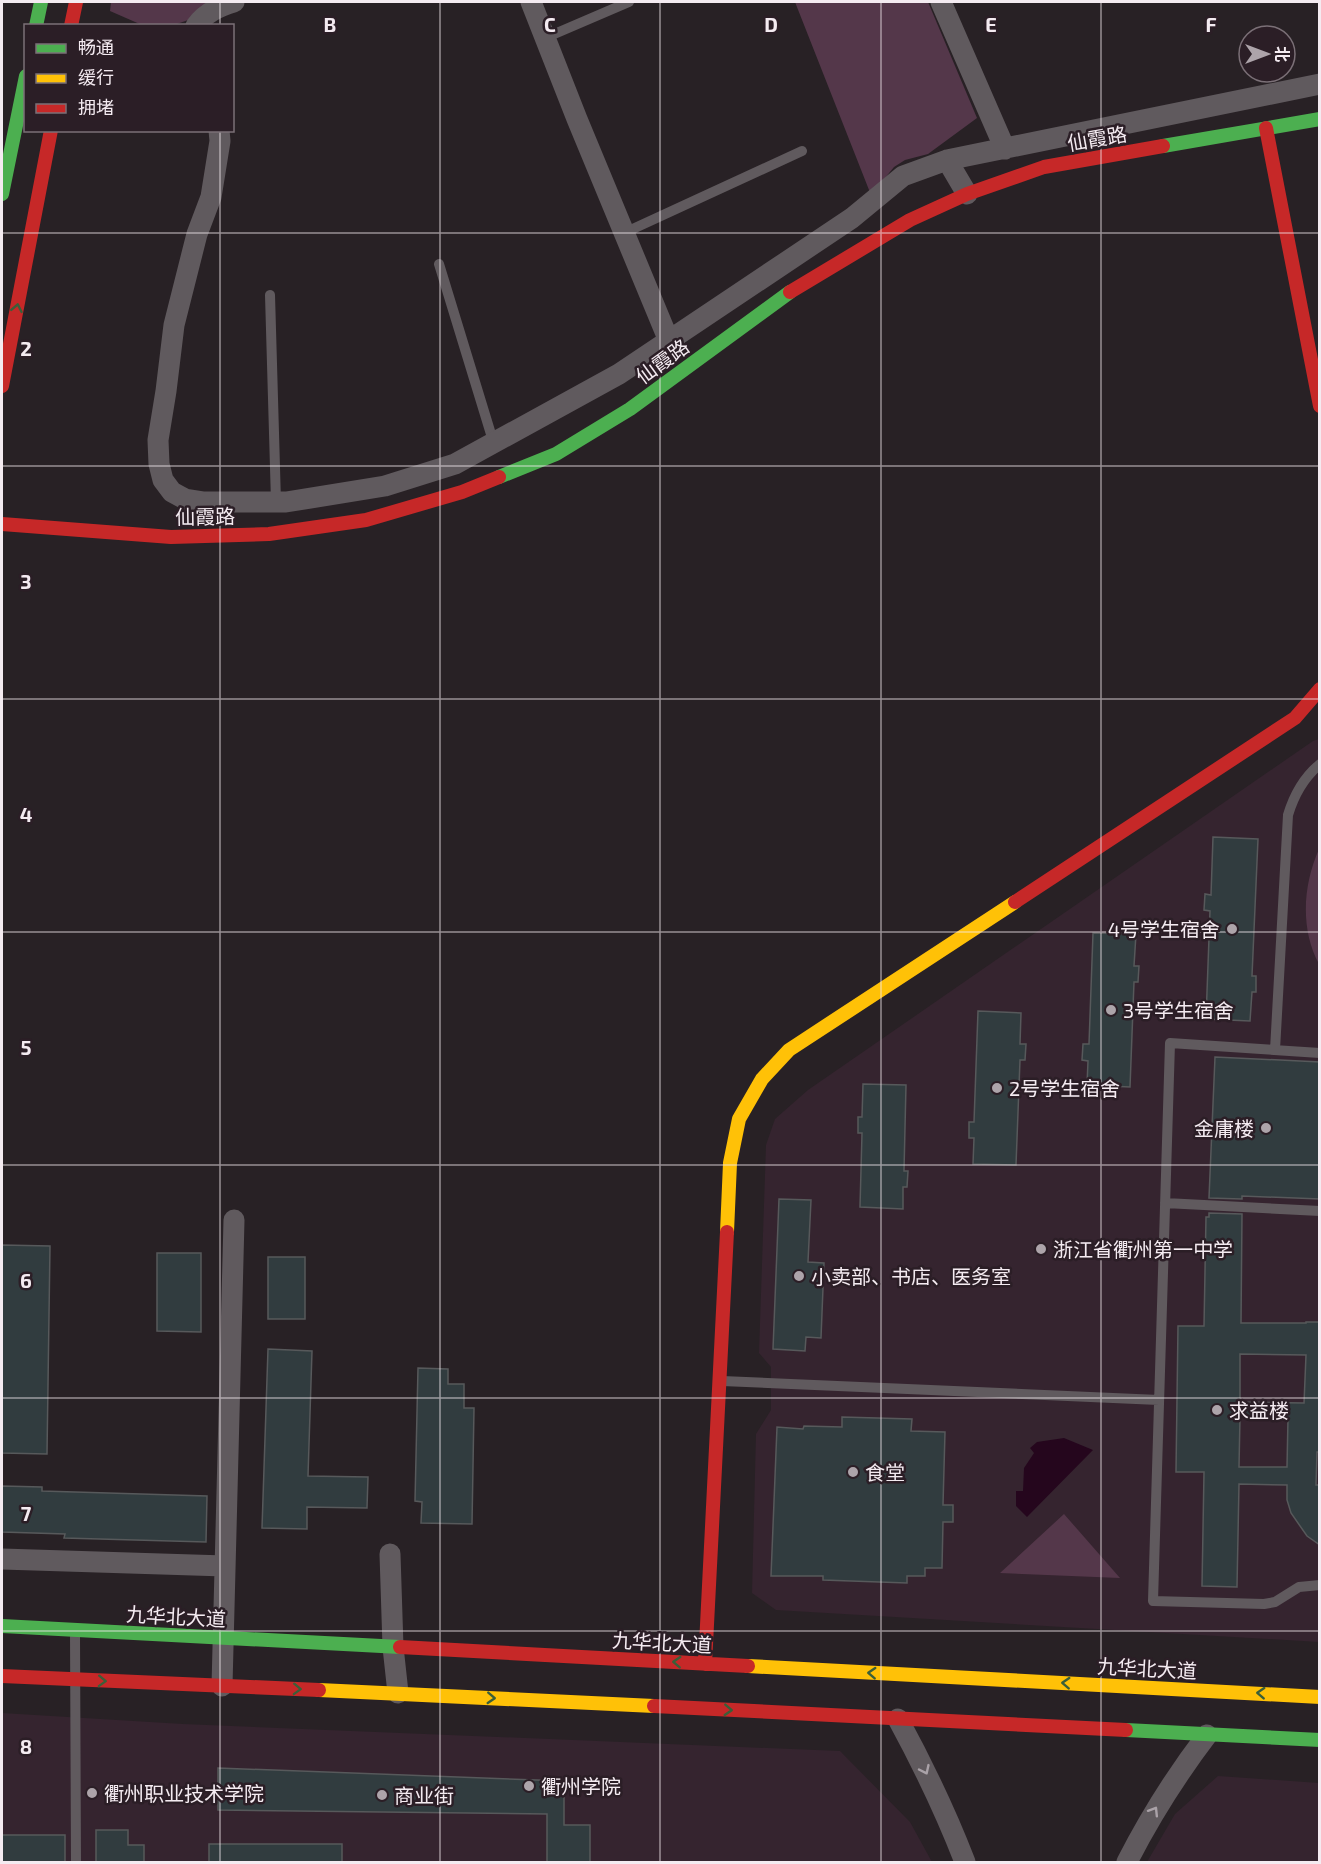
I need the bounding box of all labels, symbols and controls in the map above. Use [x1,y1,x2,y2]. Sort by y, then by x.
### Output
text: B [324,12,336,36]
text: C [544,12,556,36]
text: D [764,12,778,36]
text: E [985,12,997,36]
text: F [1205,12,1217,36]
legend [24,24,234,132]
north arrow [1237,24,1297,84]
text: 畅通 [78,36,114,58]
text: 北 [1273,46,1292,62]
text: 缓行 [78,66,114,88]
text: 拥堵 [78,96,114,118]
street label: 仙霞路 [1065,121,1129,155]
one-way arrow [10,303,23,313]
street label: 仙霞路 [631,334,693,388]
text: 2 [20,336,32,360]
street label: 仙霞路 [175,503,235,529]
text: 3 [20,569,32,593]
text: 4 [20,802,33,826]
place label: 4号学生宿舍 [1108,917,1220,941]
marker: 4号学生宿舍 [1225,922,1239,936]
place label: 3号学生宿舍 [1123,998,1234,1022]
marker: 3号学生宿舍 [1104,1003,1118,1017]
text: 5 [20,1035,32,1059]
place label: 2号学生宿舍 [1009,1076,1120,1100]
marker: 2号学生宿舍 [990,1081,1004,1095]
place label: 金庸楼 [1194,1116,1254,1140]
marker: 金庸楼 [1259,1121,1273,1135]
place label: 浙江省衢州第一中学 [1053,1237,1233,1261]
marker: 浙江省衢州第一中学 [1034,1242,1048,1256]
place label: 小卖部、书店、医务室 [811,1264,1011,1288]
text: 6 [20,1268,32,1292]
marker: 小卖部、书店、医务室 [792,1269,806,1283]
place label: 求益楼 [1229,1398,1289,1422]
marker: 求益楼 [1210,1403,1224,1417]
place label: 食堂 [865,1460,905,1484]
marker: 食堂 [846,1465,860,1479]
text: 7 [21,1501,32,1525]
street label: 九华北大道 [125,1601,227,1631]
street label: 九华北大道 [611,1627,713,1657]
street label: 九华北大道 [1096,1653,1198,1683]
one-way arrow [672,1656,681,1669]
one-way arrow [867,1666,876,1679]
one-way arrow [97,1675,106,1688]
one-way arrow [1062,1677,1071,1690]
one-way arrow [292,1682,301,1695]
one-way arrow [1257,1687,1266,1700]
one-way arrow [487,1691,496,1704]
one-way arrow [724,1703,733,1716]
text: 8 [20,1734,32,1758]
one-way arrow [918,1764,930,1775]
place label: 衢州学院 [541,1774,621,1798]
marker: 衢州学院 [522,1779,536,1793]
place label: 衢州职业技术学院 [104,1781,264,1805]
place label: 商业街 [394,1783,454,1807]
marker: 衢州职业技术学院 [85,1786,99,1800]
marker: 商业街 [375,1788,389,1802]
one-way arrow [1146,1806,1157,1817]

